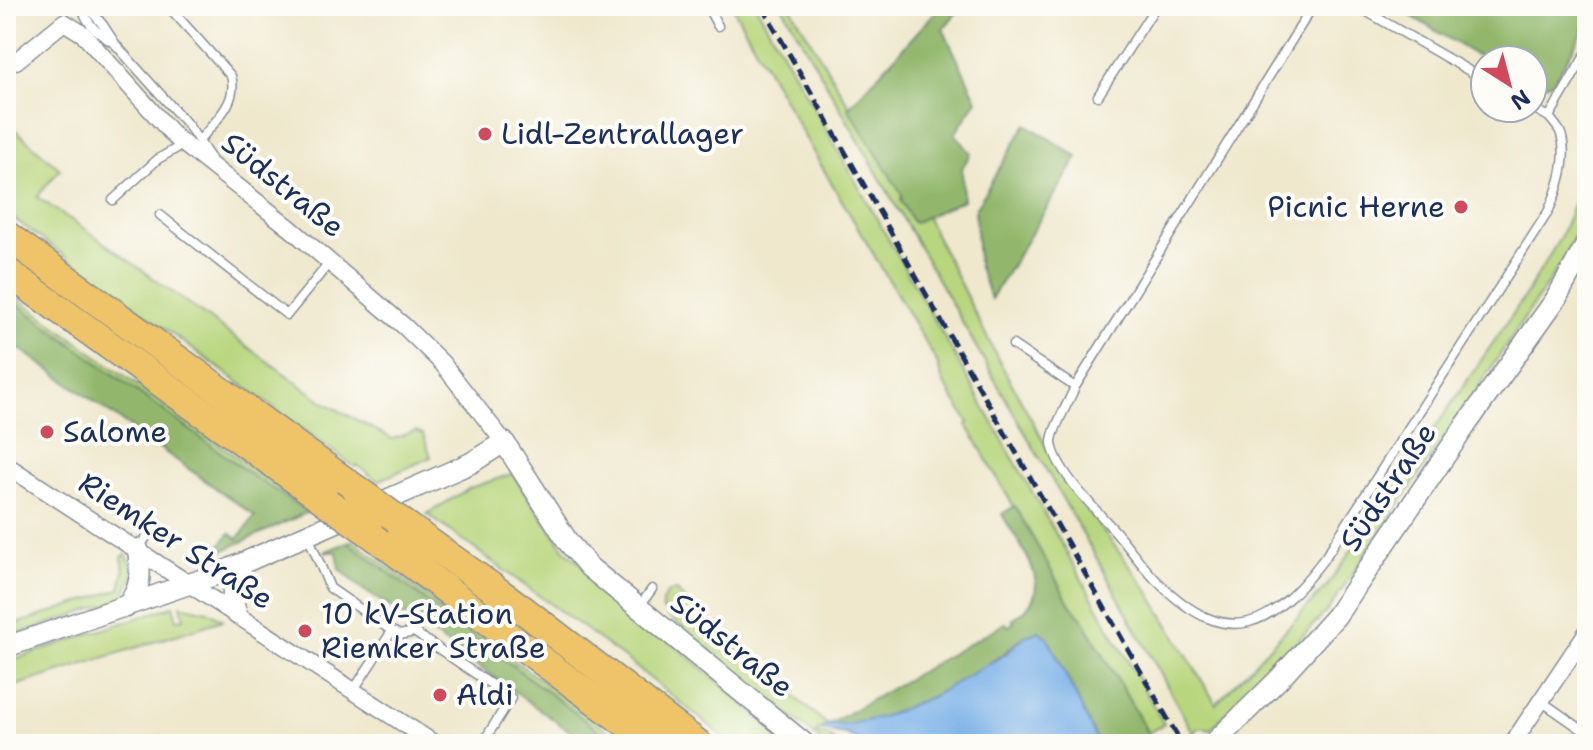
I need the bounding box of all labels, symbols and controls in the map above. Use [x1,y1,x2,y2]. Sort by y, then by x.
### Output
north arrow [1469,44,1549,124]
text: N [1505,83,1536,117]
place label: Lidl-Zentrallager [501,113,744,154]
street label: Südstraße [213,122,353,247]
marker: Lidl-Zentrallager [476,125,494,143]
place label: Picnic Herne [1267,186,1445,227]
marker: Picnic Herne [1452,198,1470,216]
place label: Salome [63,411,167,452]
street label: Südstraße [1329,414,1446,559]
marker: Salome [38,423,56,441]
street label: Riemker Straße [71,462,282,619]
street label: Südstraße [662,582,802,707]
place label: 10 kV-Station Riemker Straße [321,593,546,668]
marker: 10 kV-Station Riemker Straße [296,622,314,640]
place label: Aldi [456,674,514,715]
marker: Aldi [431,686,449,704]

